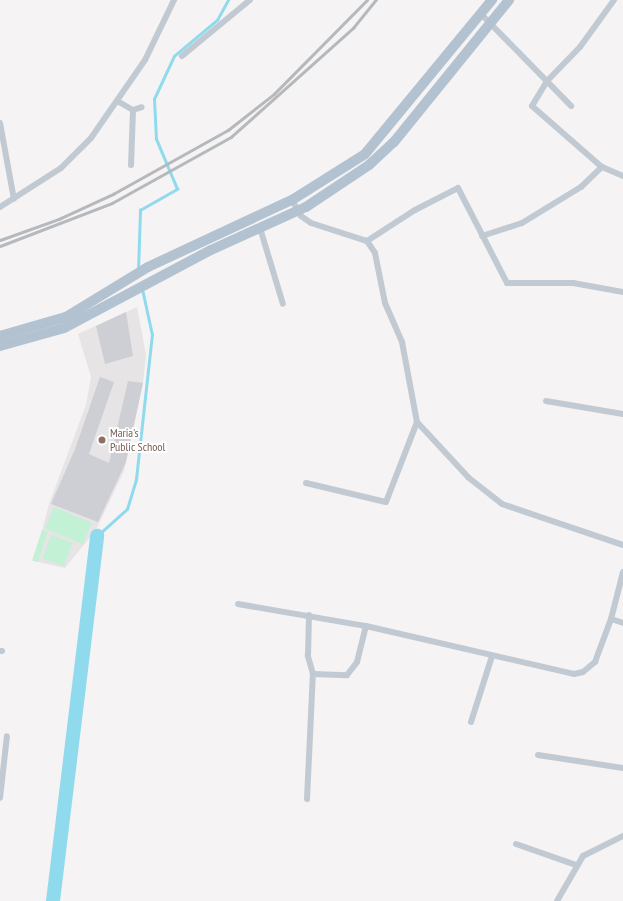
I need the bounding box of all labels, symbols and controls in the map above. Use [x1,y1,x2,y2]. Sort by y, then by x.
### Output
place label: Maria's Public School [110,426,166,454]
marker: Maria's Public School [97,435,107,445]

